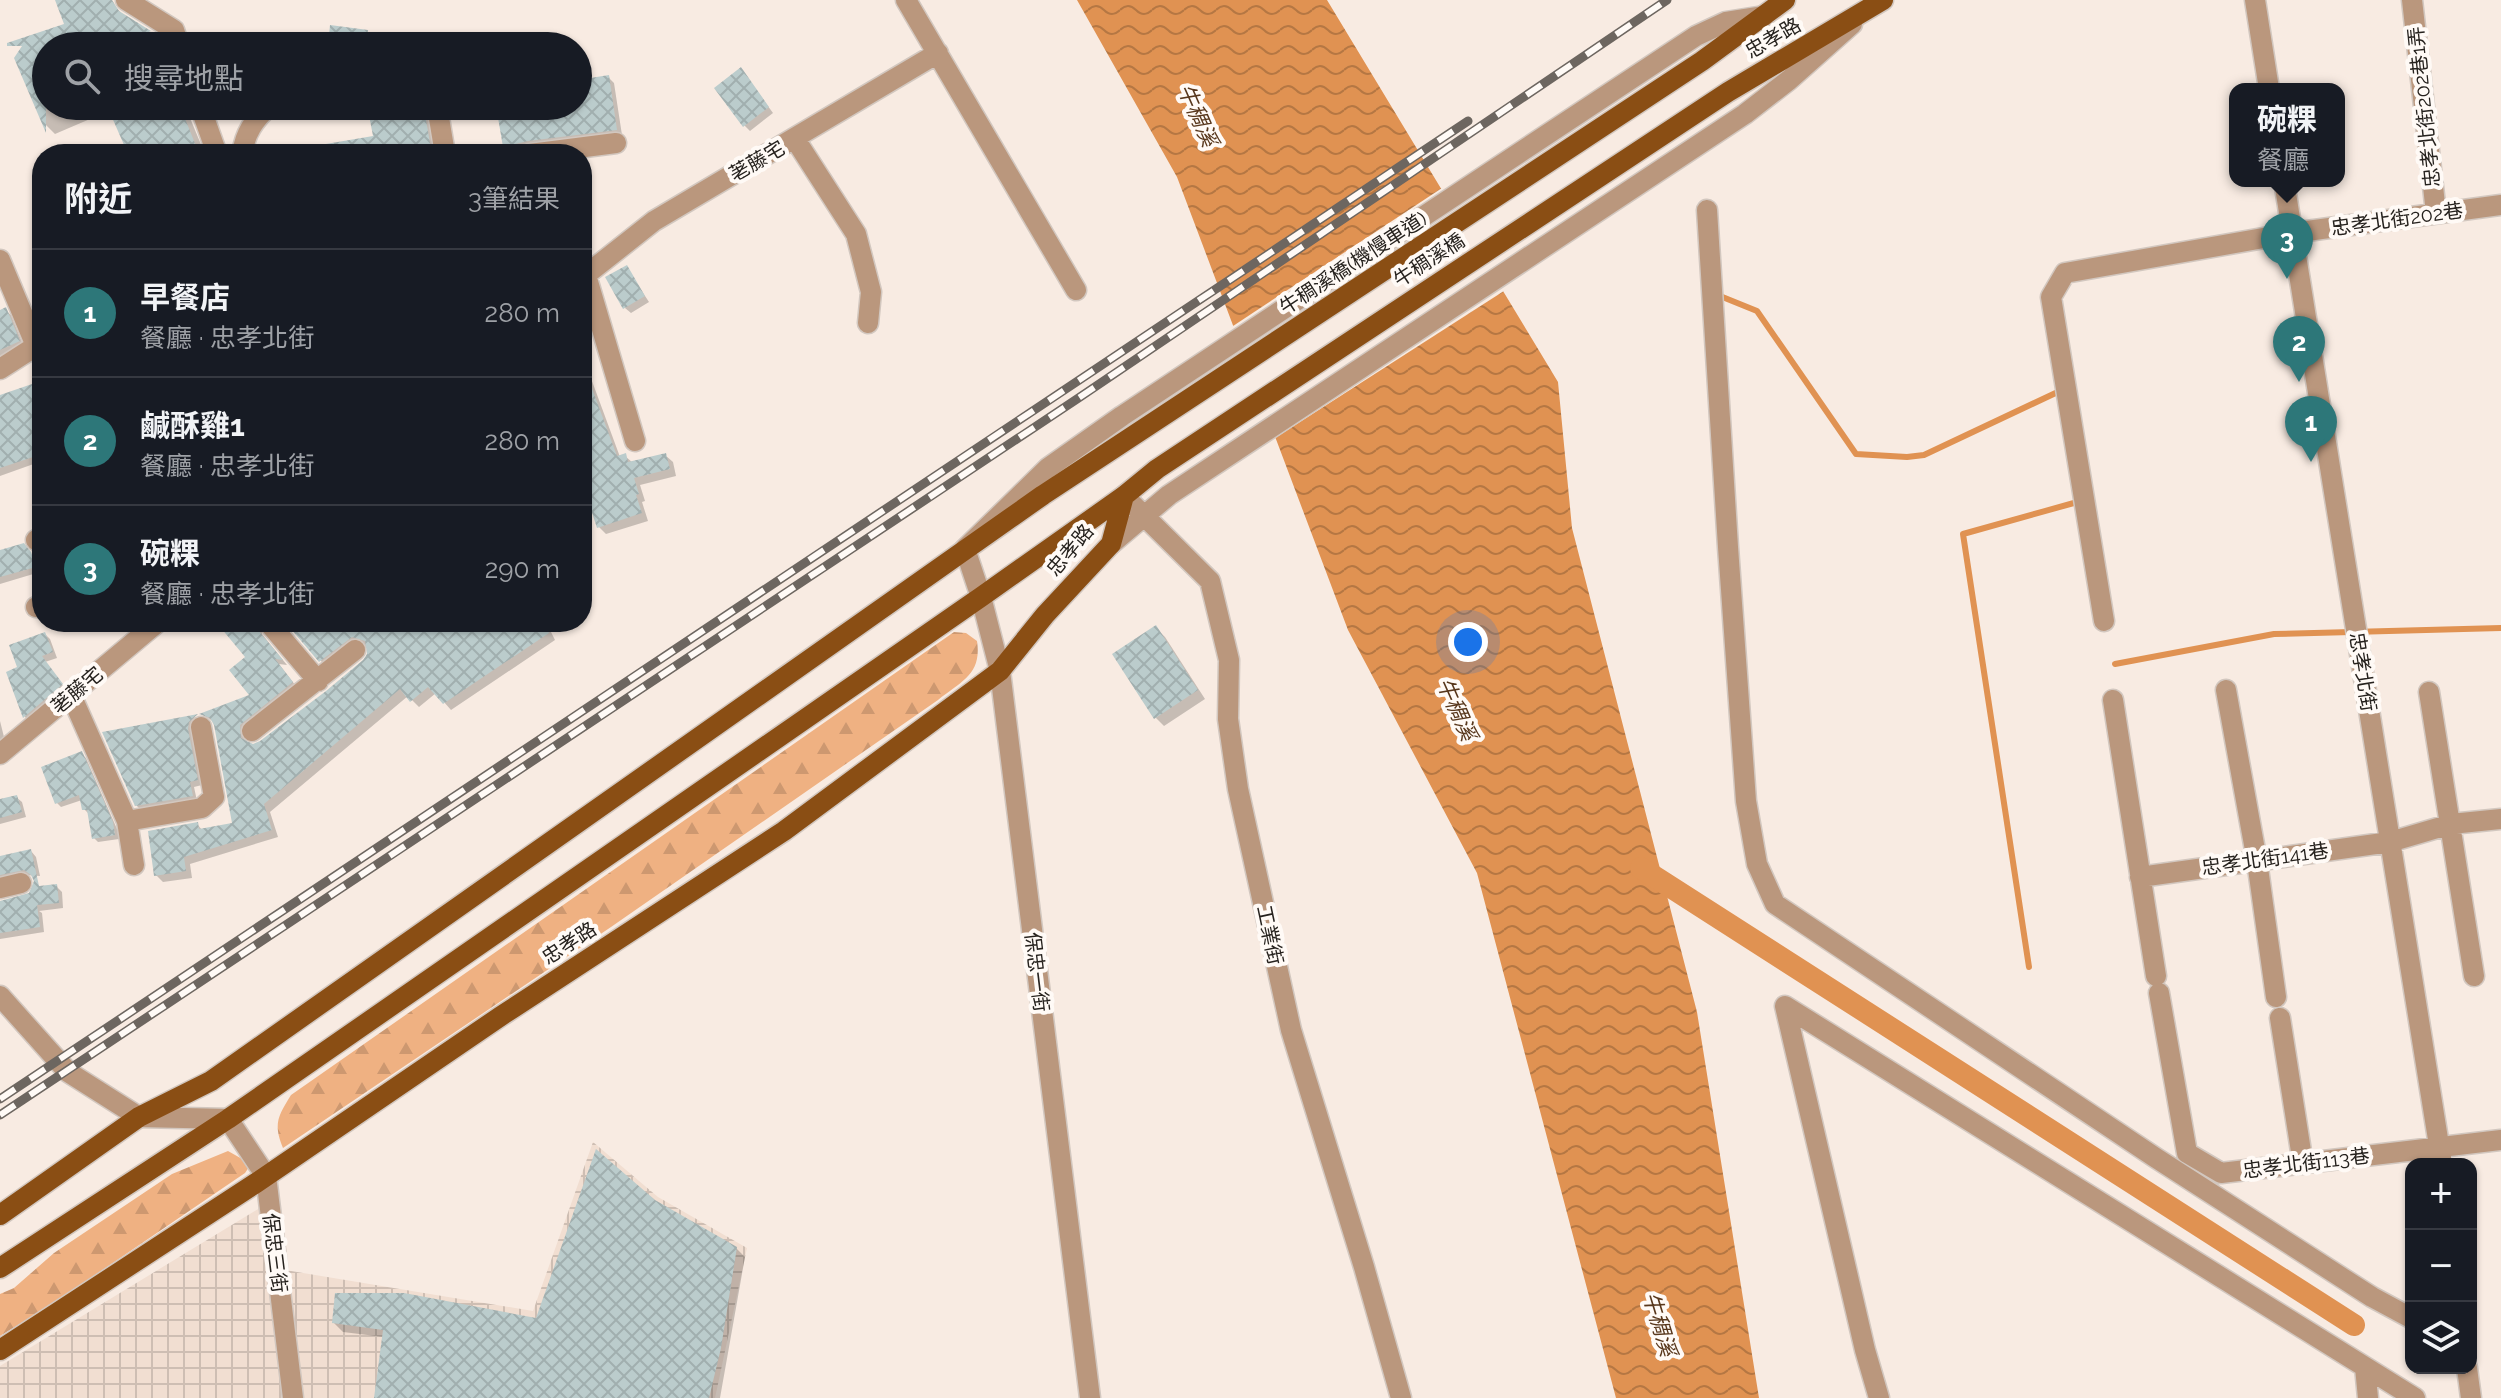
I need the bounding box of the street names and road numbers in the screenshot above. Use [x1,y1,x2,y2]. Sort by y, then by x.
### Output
street label: 忠孝路 [1741,13,1805,63]
street label: 忠孝北街202巷1弄 [2404,25,2444,189]
street label: 荖藤宅 [725,136,789,186]
street label: 忠孝北街202巷 [2329,198,2465,240]
street label: 牛稠溪橋(機慢車道) [1275,206,1431,320]
street label: 牛稠溪橋 [1389,228,1469,292]
street label: 忠孝路 [1042,519,1098,581]
street label: 忠孝北街 [2345,631,2381,713]
street label: 荖藤宅 [46,662,108,718]
street label: 忠孝北街141巷 [2200,838,2330,880]
street label: 工業街 [1252,903,1288,967]
street label: 忠孝路 [537,917,601,969]
street label: 保忠一街 [1020,931,1054,1013]
street label: 忠孝北街113巷 [2241,1143,2371,1183]
street label: 保忠三街 [258,1212,292,1294]

